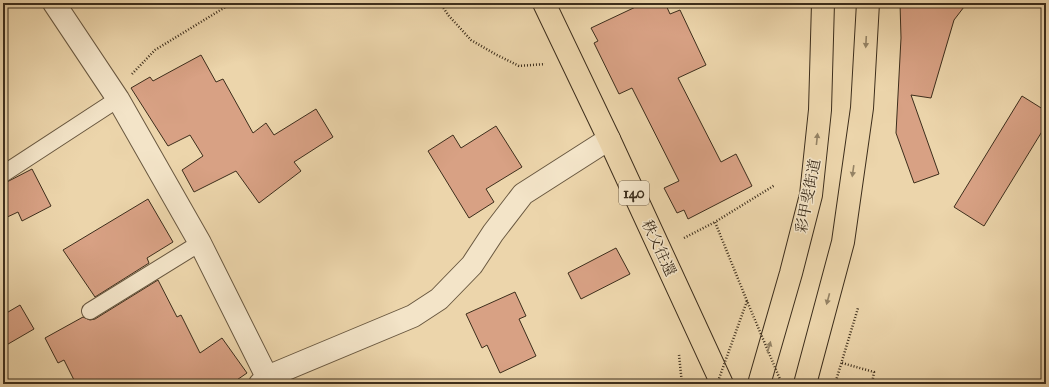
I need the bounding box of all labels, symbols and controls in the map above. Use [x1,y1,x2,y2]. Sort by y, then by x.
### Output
one-way arrow [862,36,869,48]
one-way arrow [814,132,821,145]
street label: 彩甲斐街道 [792,157,824,235]
one-way arrow [850,165,856,177]
road number: 140 [619,181,649,205]
street label: 秩父往還 [638,217,680,279]
one-way arrow [825,293,831,305]
one-way arrow [767,340,773,353]

